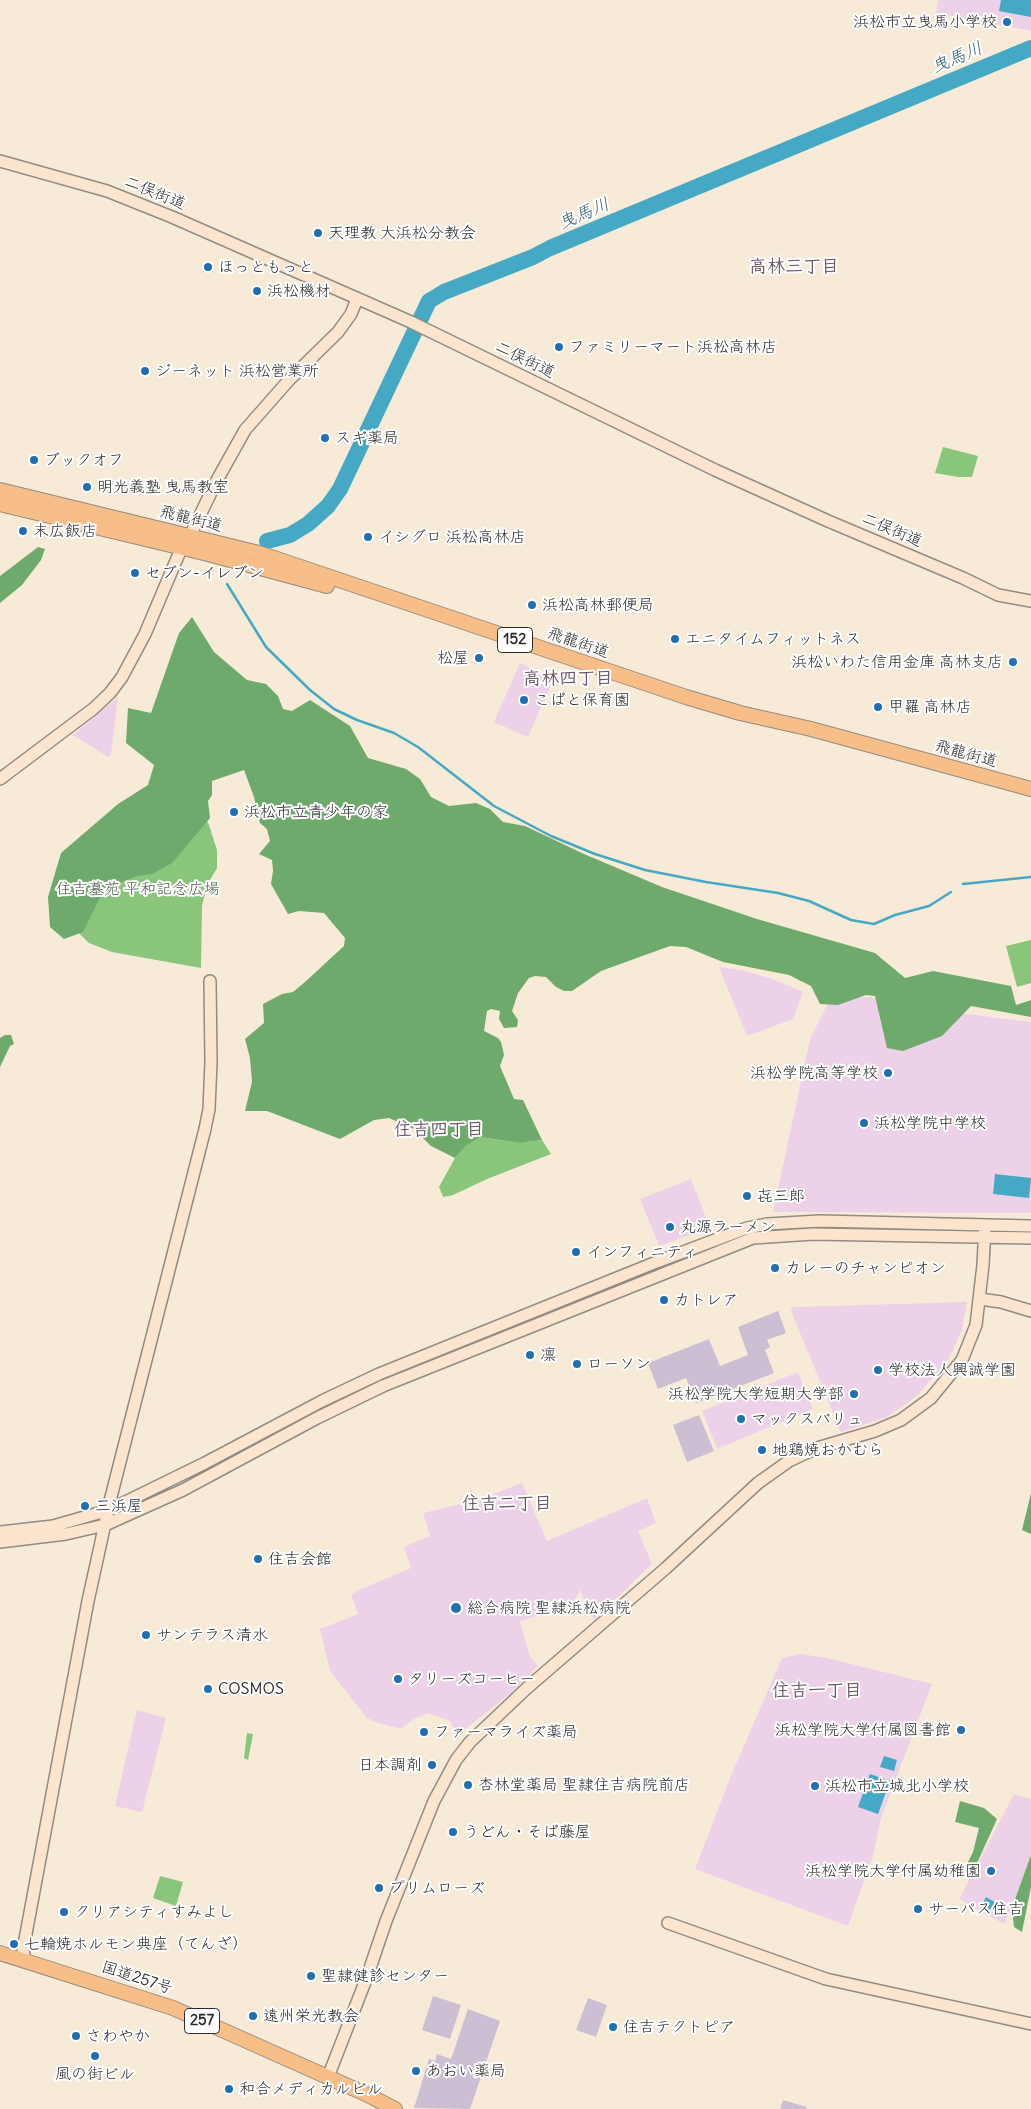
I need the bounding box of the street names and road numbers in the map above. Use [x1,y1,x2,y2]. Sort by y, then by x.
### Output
street label: 二俣街道 [122,172,188,214]
street label: 二俣街道 [492,337,558,383]
street label: 飛龍街道 [158,502,224,536]
street label: 二俣街道 [859,509,925,551]
street label: 飛龍街道 [545,624,611,662]
road number: 152 [498,628,532,652]
street label: 飛龍街道 [933,736,999,772]
street label: 国道257号 [99,1957,175,1999]
road number: 257 [184,2008,220,2034]

